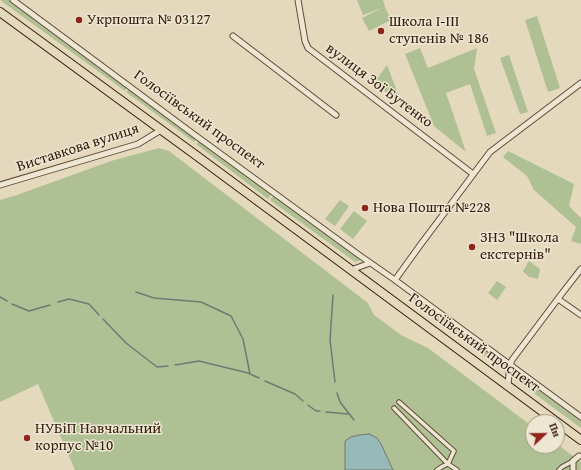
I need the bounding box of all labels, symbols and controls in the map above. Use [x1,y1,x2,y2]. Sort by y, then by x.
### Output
place label: Укрпошта № 03127 [87,11,211,29]
place label: Школа І-ІІІ ступенів № 186 [389,13,489,48]
marker: Укрпошта № 03127 [74,15,84,25]
marker: Школа І-ІІІ ступенів № 186 [376,26,386,36]
street label: вулиця Зої Бутенко [322,40,436,132]
street label: Голосіївський проспект [130,66,268,174]
street label: Виставкова вулиця [15,120,141,176]
place label: Нова Пошта №228 [373,199,491,217]
marker: Нова Пошта №228 [360,203,370,213]
place label: ЗНЗ "Школа екстернів" [480,229,559,264]
marker: ЗНЗ "Школа екстернів" [467,242,477,252]
street label: Голосіївський проспект [405,289,543,397]
north arrow [525,414,565,454]
place label: НУБіП Навчальний корпус №10 [35,420,161,455]
text: Пн [545,420,565,439]
marker: НУБіП Навчальний корпус №10 [22,433,32,443]

